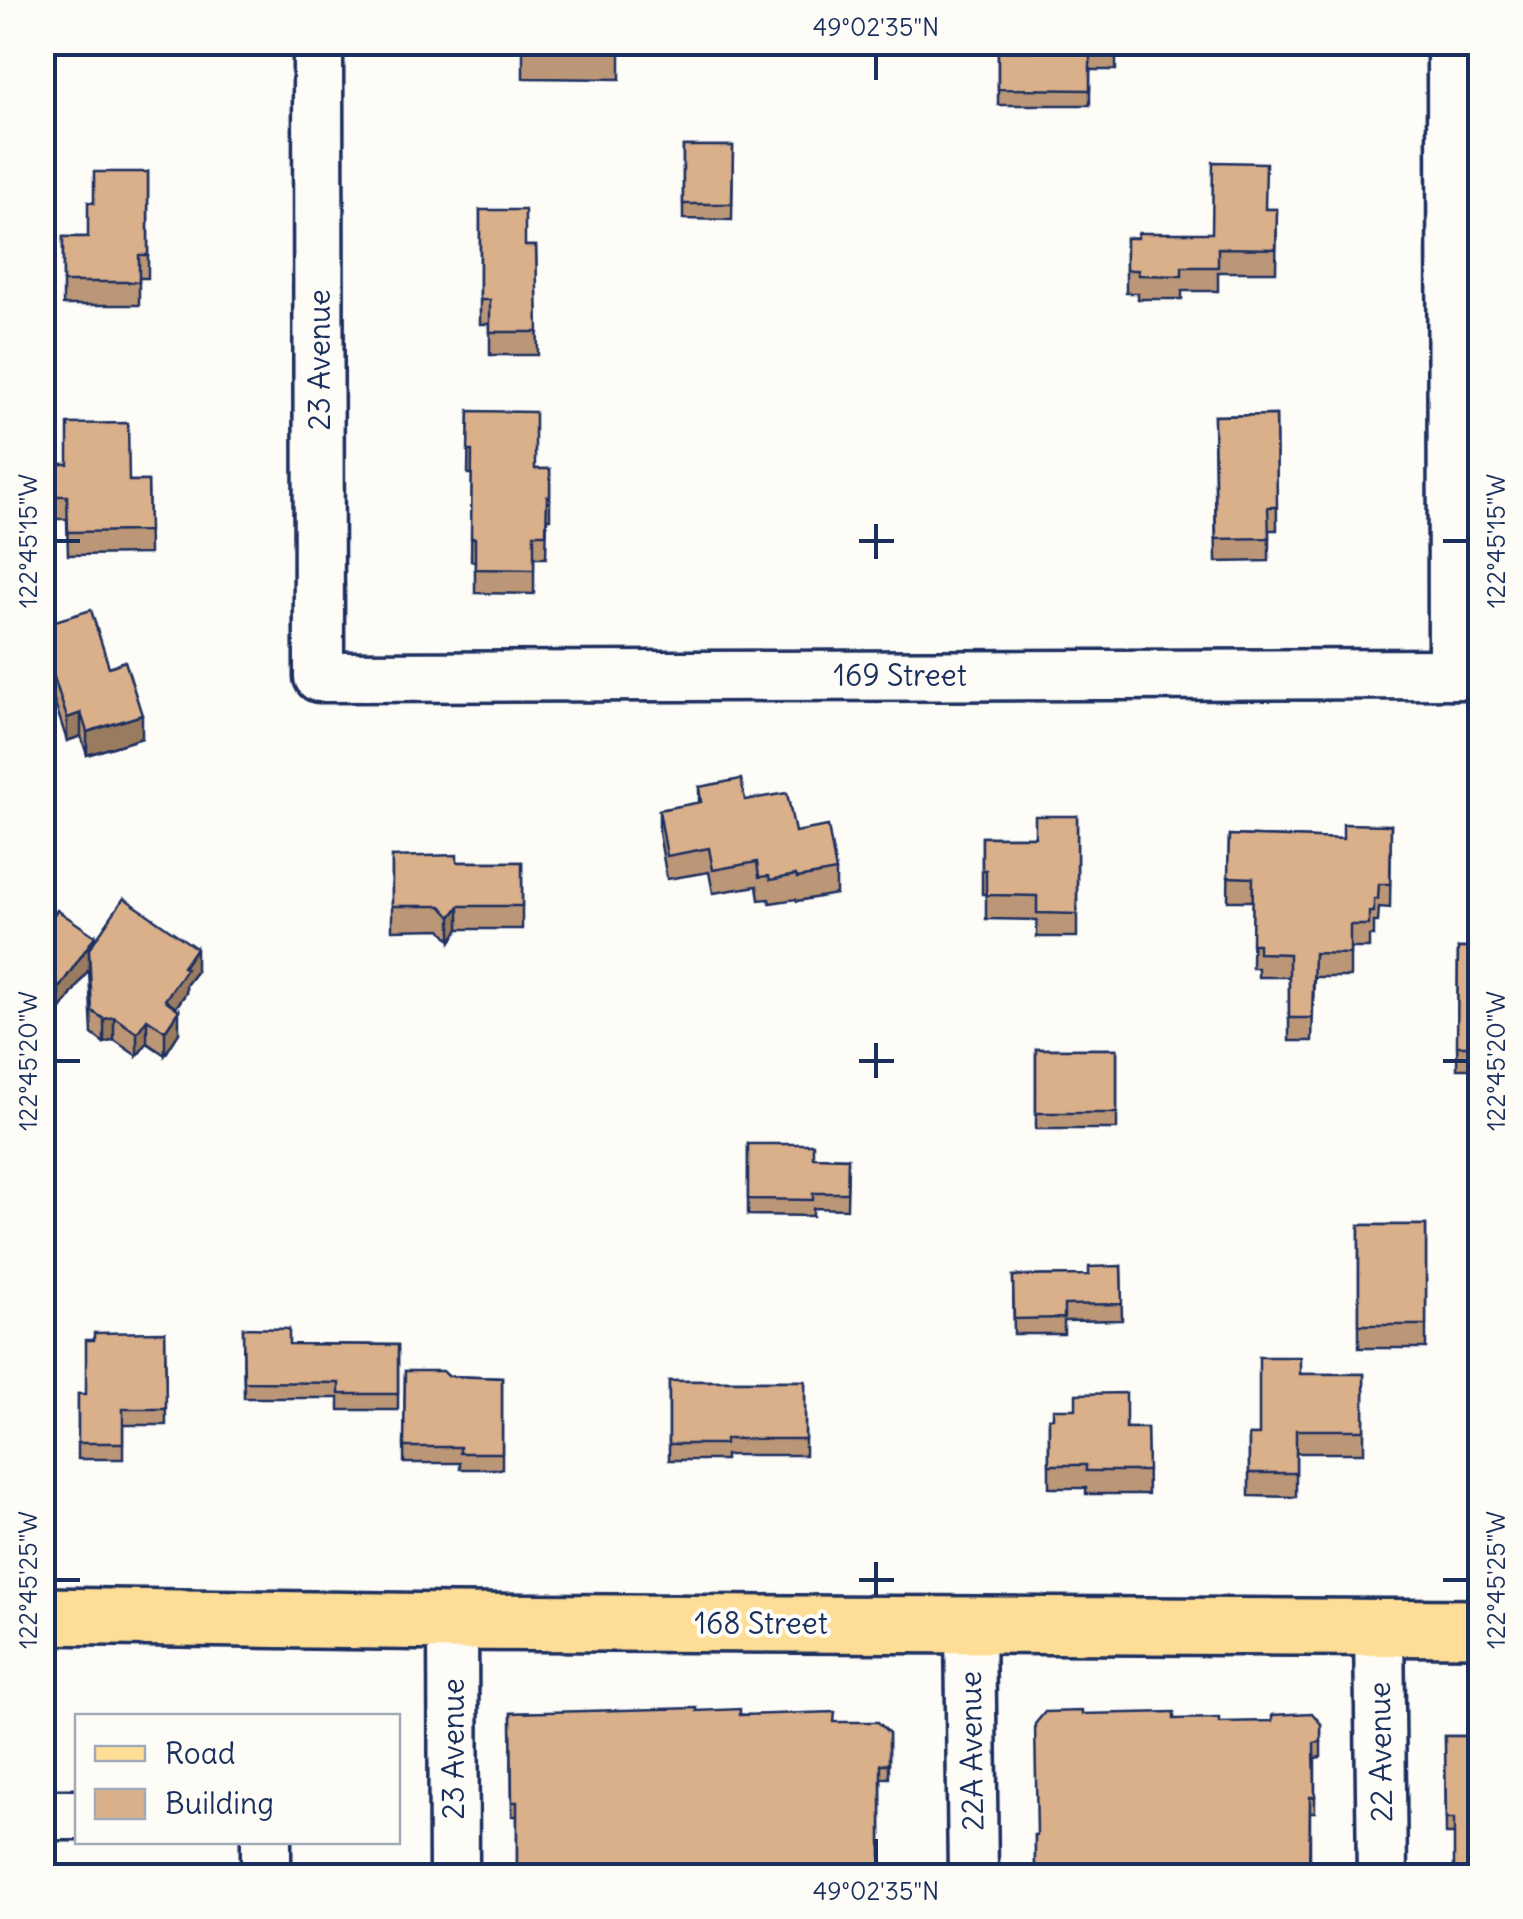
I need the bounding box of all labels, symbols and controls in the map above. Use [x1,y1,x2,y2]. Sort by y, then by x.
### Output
text: 49°02'35"N [813,11,939,43]
street label: 23 Avenue [300,289,338,431]
text: 122°45'15"W [12,474,44,608]
text: 122°45'15"W [1480,474,1512,608]
street label: 169 Street [833,656,967,694]
text: 122°45'20"W [12,991,44,1131]
text: 122°45'20"W [1480,991,1512,1131]
text: 122°45'25"W [12,1511,44,1649]
text: 122°45'25"W [1480,1511,1512,1649]
street label: 168 Street [694,1604,828,1642]
street label: 22A Avenue [951,1671,991,1831]
street label: 23 Avenue [434,1678,472,1820]
street label: 22 Avenue [1360,1681,1400,1823]
legend [75,1714,400,1844]
text: Road [165,1734,235,1772]
text: Building [165,1784,274,1822]
text: 49°02'35"N [813,1875,939,1907]

